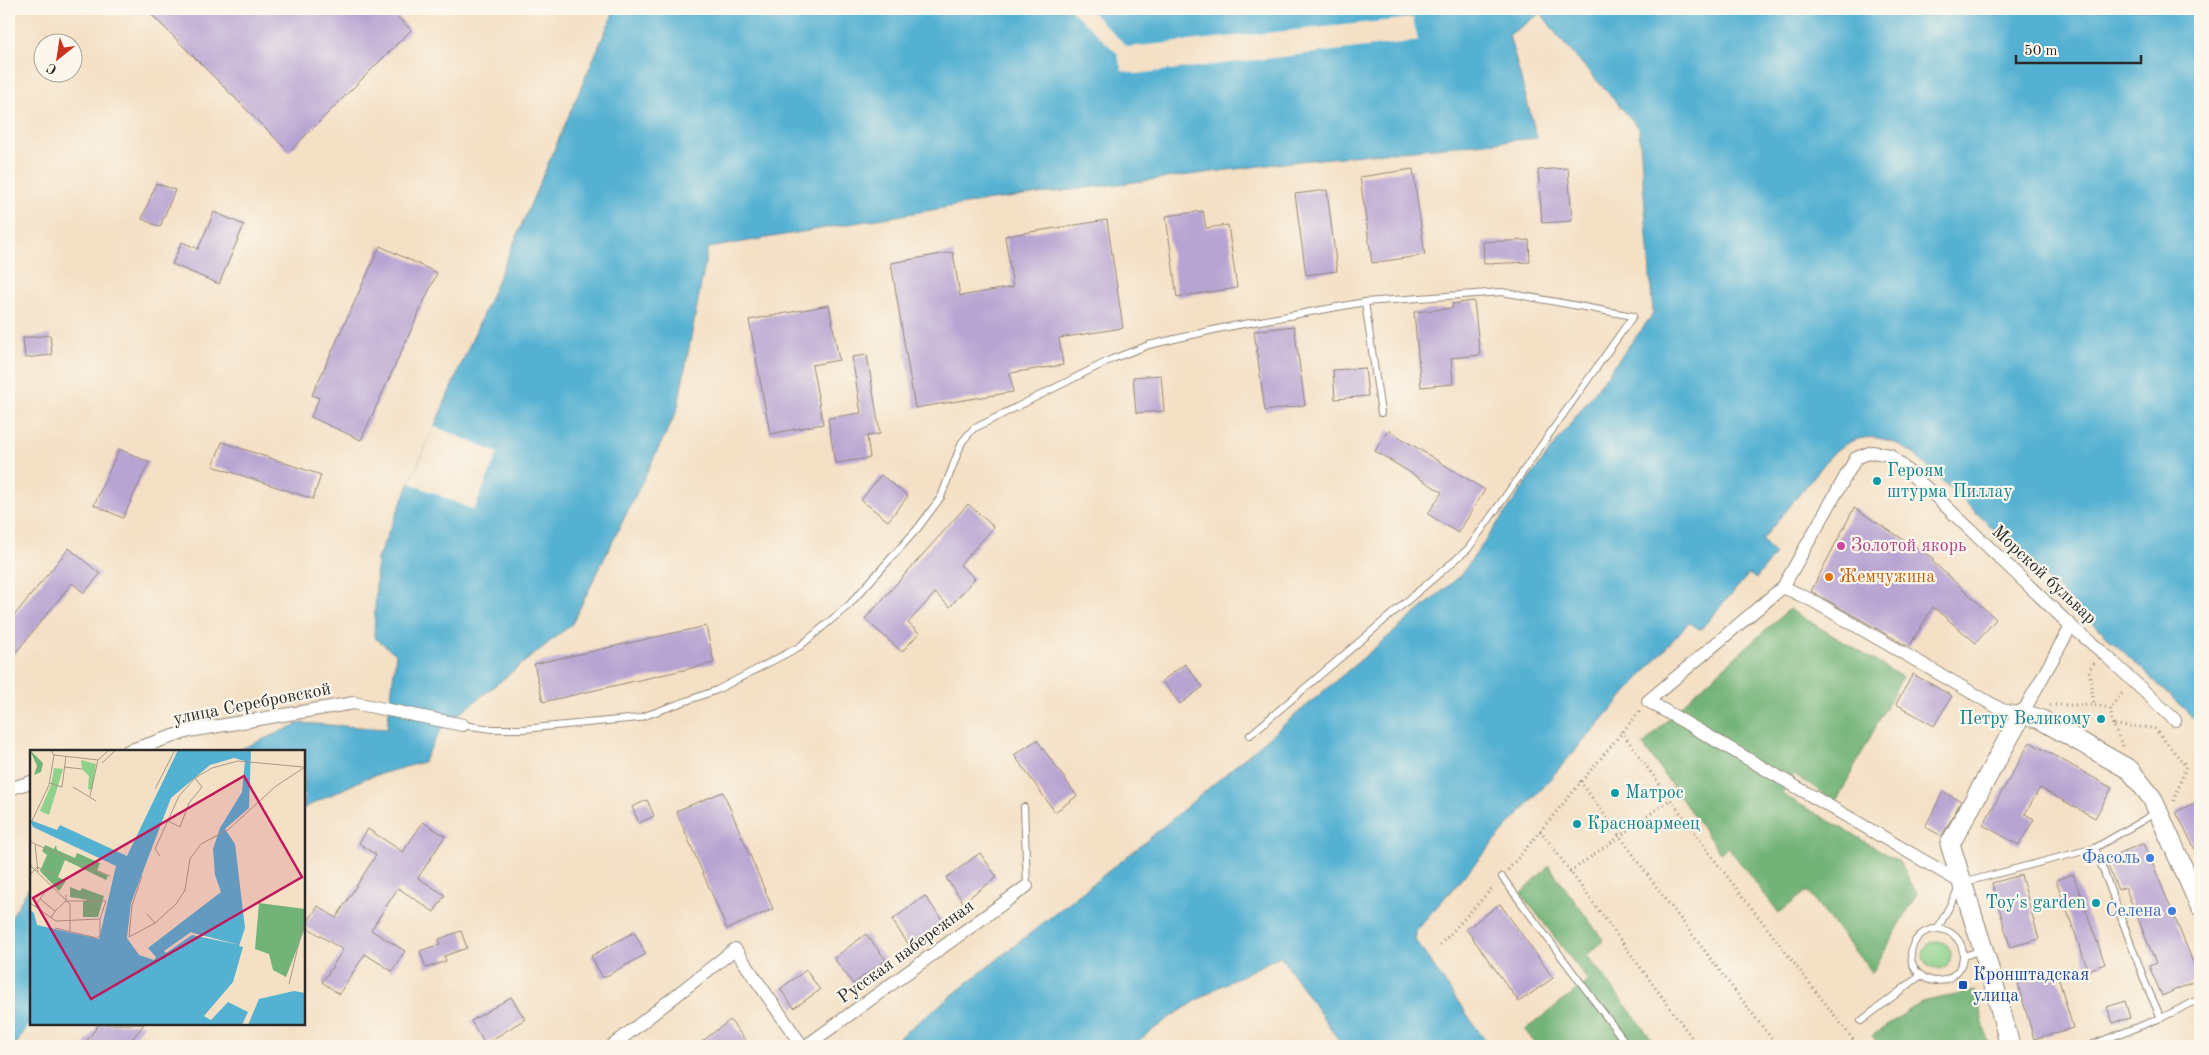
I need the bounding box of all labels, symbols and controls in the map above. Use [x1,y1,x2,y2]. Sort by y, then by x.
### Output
north arrow [32,32,82,82]
scale bar [2016,32,2142,64]
text: 50 m [2024,44,2058,59]
text: С [44,60,60,77]
place label: Героям штурма Пиллау [1887,462,2013,501]
marker: Героям штурма Пиллау [1871,475,1883,487]
street label: Морской бульвар [1988,522,2100,628]
place label: Золотой якорь [1851,537,1966,555]
marker: Золотой якорь [1835,540,1847,552]
place label: Жемчужина [1839,568,1935,586]
marker: Жемчужина [1823,571,1835,583]
street label: улица Серебровской [172,680,332,728]
place label: Петру Великому [1959,710,2091,728]
marker: Петру Великому [2095,713,2107,725]
inset map [30,750,305,1025]
place label: Матрос [1625,784,1684,802]
marker: Матрос [1609,787,1621,799]
place label: Красноармеец [1587,815,1700,833]
marker: Красноармеец [1571,818,1583,830]
place label: Фасоль [2082,849,2140,867]
marker: Фасоль [2144,852,2156,864]
place label: Toy's garden [1985,894,2086,912]
street label: Русская набережная [835,897,977,1007]
marker: Toy's garden [2090,897,2102,909]
place label: Селена [2106,902,2162,920]
marker: Селена [2166,905,2178,917]
place label: Кронштадская улица [1973,966,2089,1005]
marker: Кронштадская улица [1957,979,1969,991]

